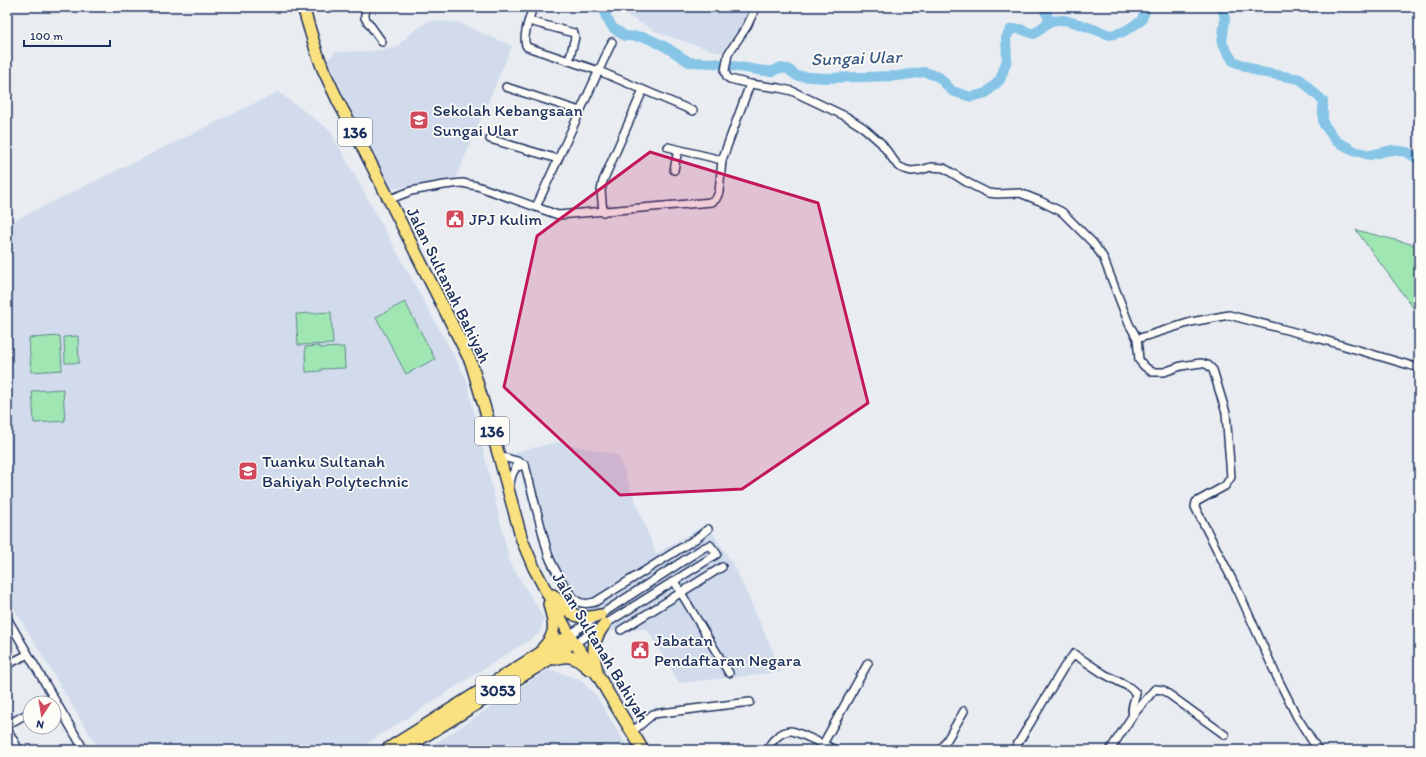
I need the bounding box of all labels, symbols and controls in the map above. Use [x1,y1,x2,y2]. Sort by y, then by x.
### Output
scale bar [24,22,110,48]
text: 100 m [30,29,63,43]
water label: Sungai Ular [810,45,903,71]
place label: Sekolah Kebangsaan Sungai Ular [433,100,583,140]
school or university icon: Sekolah Kebangsaan Sungai Ular [408,109,430,131]
road number: 136 [338,118,372,146]
street label: Jalan Sultanah Bahiyah [403,204,495,366]
public building icon: JPJ Kulim [444,208,466,230]
place label: JPJ Kulim [469,209,542,229]
road number: 136 [475,417,509,445]
place label: Tuanku Sultanah Bahiyah Polytechnic [262,451,409,491]
school or university icon: Tuanku Sultanah Bahiyah Polytechnic [237,460,259,482]
street label: Jalan Sultanah Bahiyah [548,569,654,725]
place label: Jabatan Pendaftaran Negara [654,630,801,670]
public building icon: Jabatan Pendaftaran Negara [629,639,651,661]
road number: 3053 [476,676,520,704]
north arrow [22,695,62,735]
text: N [35,717,45,731]

